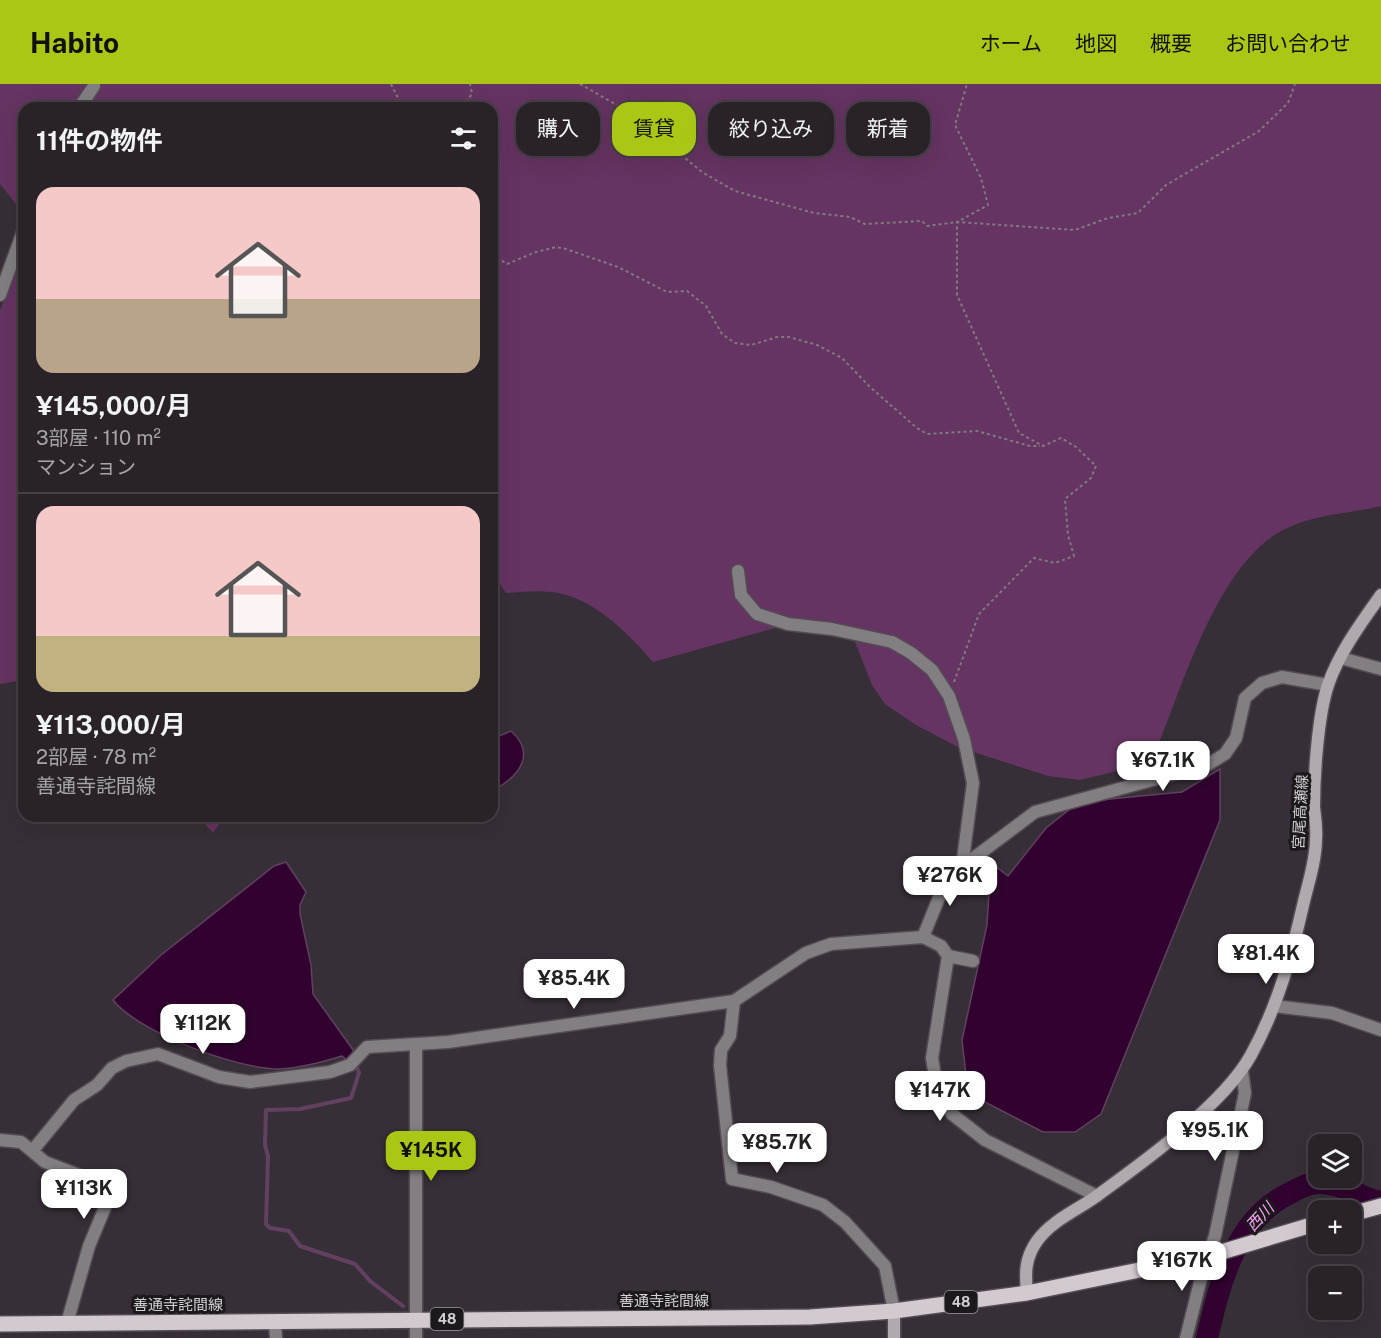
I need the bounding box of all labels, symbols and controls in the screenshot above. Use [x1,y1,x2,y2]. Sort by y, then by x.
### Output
text: Habito [30,26,119,59]
text: ホーム [980,31,1042,56]
text: 地図 [1075,31,1117,56]
text: 概要 [1150,31,1192,56]
text: お問い合わせ [1225,31,1351,56]
chip: 購入 [516,102,600,156]
chip: 賃貸 [612,102,696,156]
chip: 絞り込み [708,102,834,156]
chip: 新着 [846,102,930,156]
icon: filters [447,122,480,155]
text: 11件の物件 [36,125,162,156]
icon: home [204,226,312,334]
text: ¥145,000/月 [36,390,192,421]
text: 3部屋 · 110 m² [36,426,161,450]
text: マンション [36,455,136,479]
icon: home [204,545,312,653]
text: ¥113,000/月 [36,709,186,740]
pin: ¥67.1K [1114,741,1212,792]
text: 2部屋 · 78 m² [36,745,156,769]
text: ¥67.1K [1131,748,1195,772]
text: 善通寺詫間線 [36,774,156,798]
street label: 宮尾高瀬線 [1290,774,1310,850]
pin: ¥276K [908,856,992,907]
text: ¥276K [917,863,983,887]
pin: ¥81.4K [1217,934,1315,985]
text: ¥81.4K [1232,941,1300,965]
pin: ¥85.4K [525,959,623,1010]
text: ¥85.4K [538,966,610,990]
pin: ¥112K [161,1004,245,1055]
text: ¥112K [174,1011,232,1035]
pin: ¥147K [898,1071,982,1122]
text: ¥147K [909,1078,971,1102]
pin: ¥95.1K [1166,1111,1264,1162]
text: ¥95.1K [1181,1118,1249,1142]
pin: ¥85.7K [728,1123,826,1174]
text: ¥85.7K [742,1130,812,1154]
pin: ¥145K [389,1131,473,1182]
map controls [1308,1134,1362,1320]
button: layers [1308,1134,1362,1188]
text: ¥145K [400,1138,462,1162]
pin: ¥113K [42,1169,126,1220]
text: ¥113K [55,1176,113,1200]
water label: 西川 [1242,1197,1279,1235]
button: + [1308,1200,1362,1254]
pin: ¥167K [1140,1241,1224,1292]
text: ¥167K [1151,1248,1213,1272]
button: − [1308,1266,1362,1320]
road number: 48 [944,1291,978,1313]
street label: 善通寺詫間線 [619,1292,709,1309]
street label: 善通寺詫間線 [133,1296,223,1313]
road number: 48 [430,1308,464,1330]

